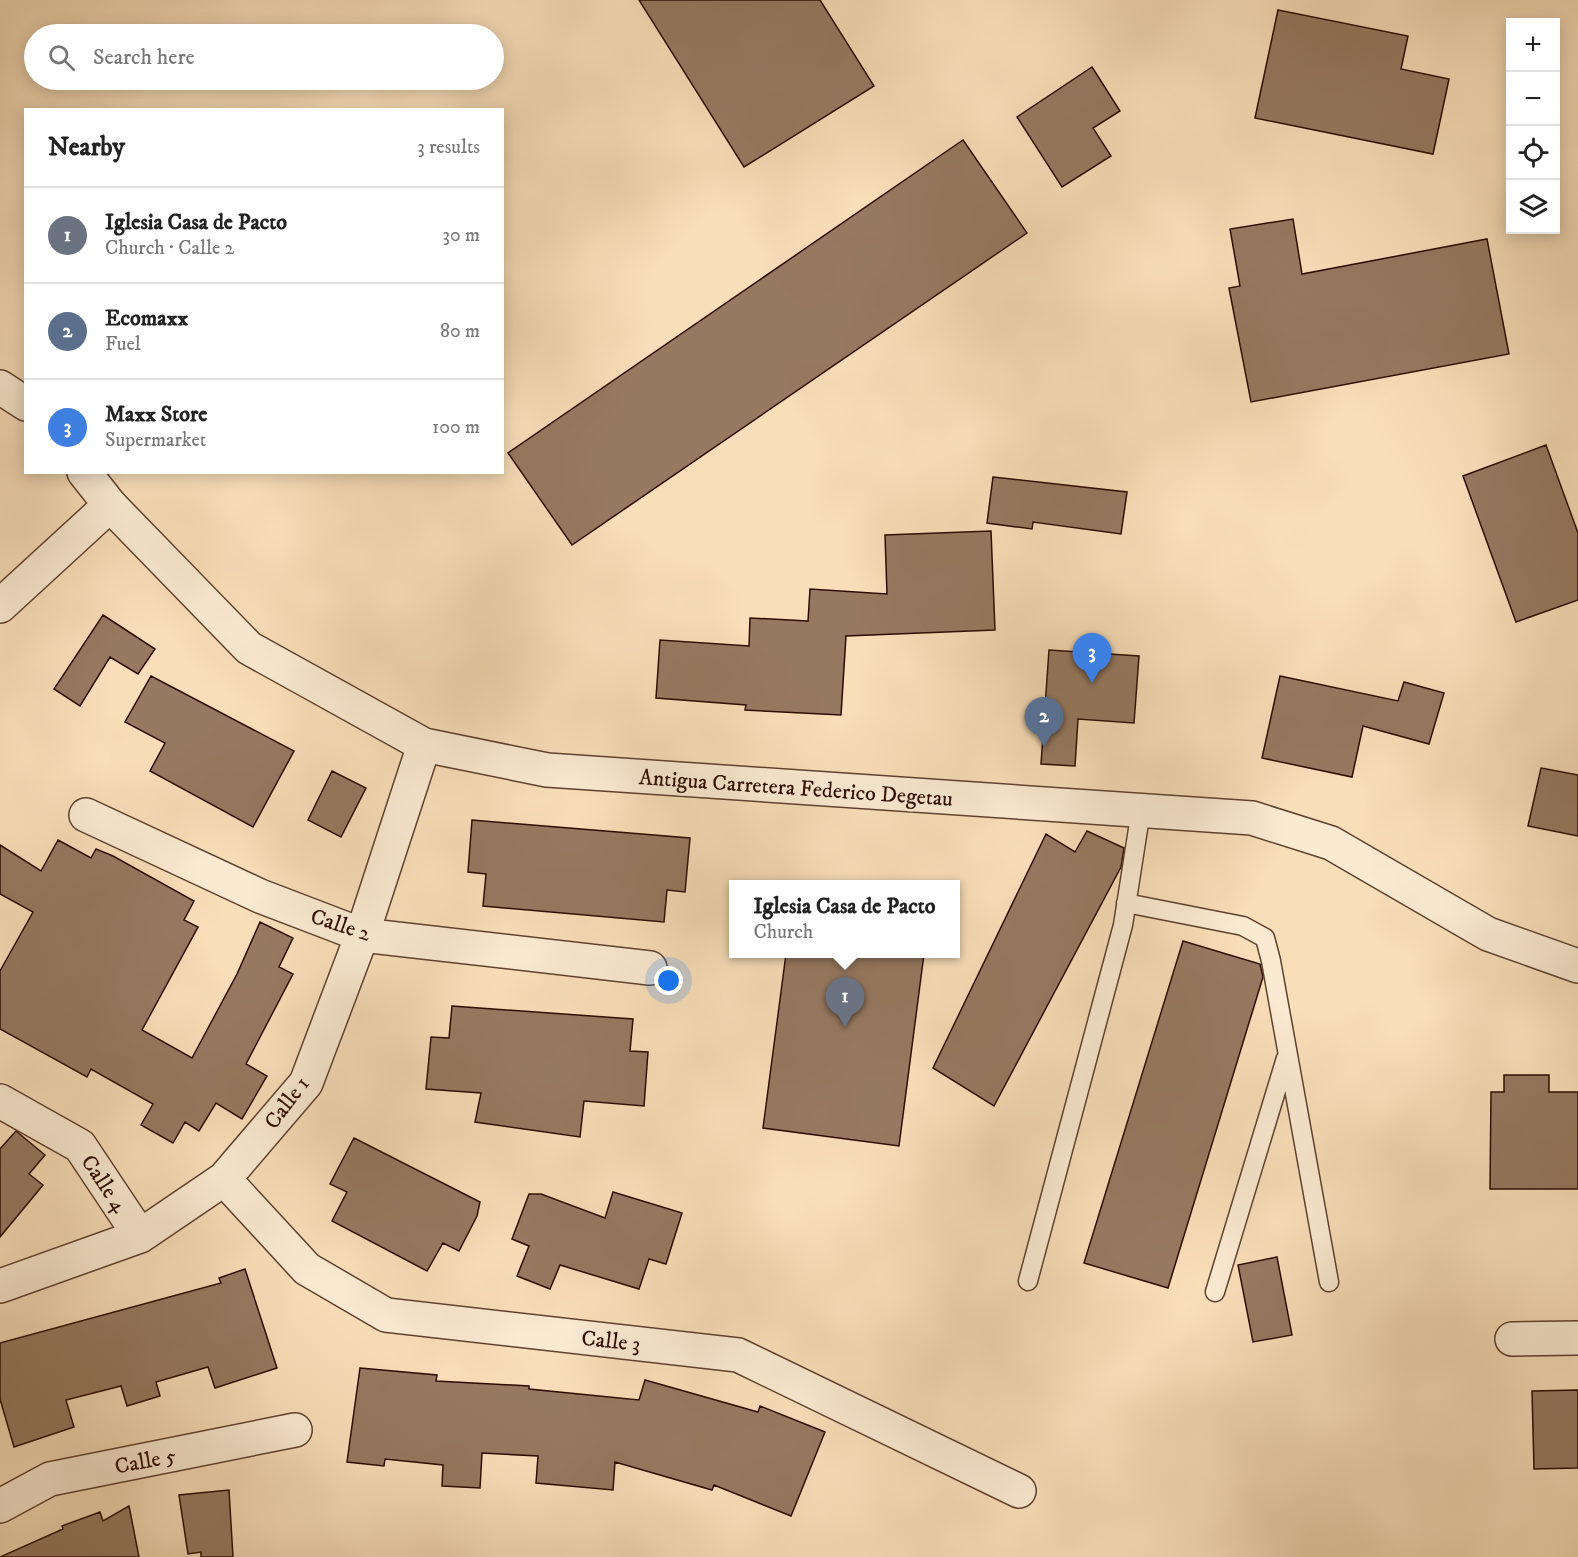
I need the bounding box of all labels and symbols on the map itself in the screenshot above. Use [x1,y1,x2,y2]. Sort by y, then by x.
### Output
pin: 3 [1072,634,1112,683]
pin: 2 [1024,698,1064,747]
street label: Antigua Carretera Federico Degetau [638,764,954,813]
street label: Calle 2 [307,903,374,948]
your location [654,966,683,995]
pin: 1 [826,978,864,1027]
street label: Calle 1 [259,1071,316,1135]
street label: Calle 4 [75,1150,133,1219]
street label: Calle 3 [580,1325,642,1358]
street label: Calle 5 [112,1442,178,1481]

